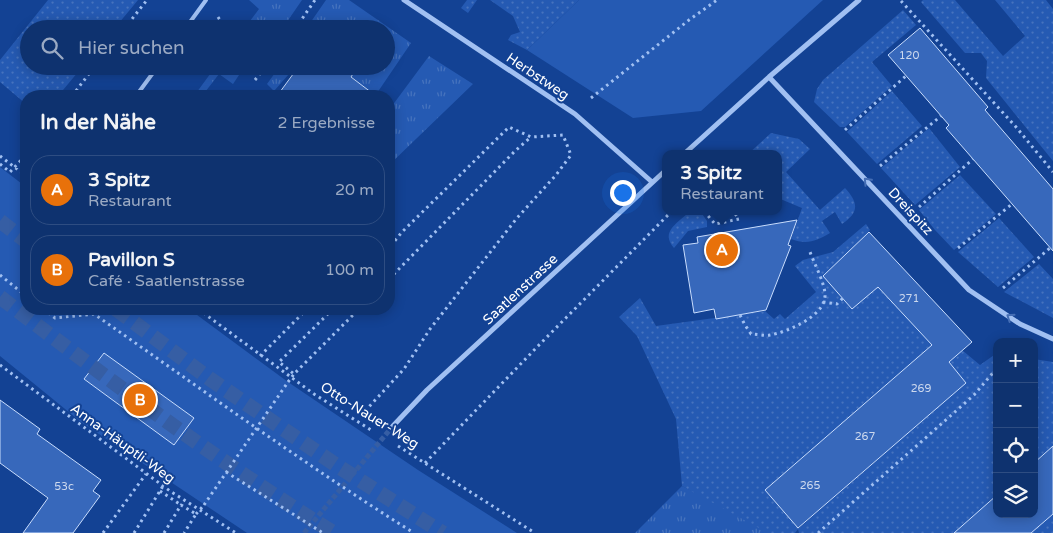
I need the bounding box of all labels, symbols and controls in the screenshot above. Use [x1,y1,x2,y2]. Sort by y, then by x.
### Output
search box [20,20,395,75]
icon: search [38,34,66,62]
text: Hier suchen [78,37,185,59]
street label: Herbstweg [503,49,572,104]
house number: 120 [899,49,919,62]
text: In der Nähe [40,110,156,135]
text: 2 Ergebnisse [277,113,375,133]
popup [662,150,782,215]
text: 3 Spitz [680,162,742,184]
text: 3 Spitz [88,169,150,191]
one-way arrow [864,178,873,187]
text: A [51,180,63,200]
text: 20 m [335,180,374,200]
your location [610,180,636,206]
text: Restaurant [680,184,764,204]
street label: Dreispitz [885,184,937,238]
text: Restaurant [88,191,172,211]
pin: A [706,231,738,269]
text: Pavillon S [88,249,175,271]
street label: Saatlenstrasse [479,250,561,328]
text: B [51,260,63,280]
text: 100 m [325,260,374,280]
text: Café · Saatlenstrasse [88,271,245,291]
house number: 271 [899,292,919,305]
one-way arrow [1006,314,1015,323]
map controls [993,338,1038,518]
button: + [993,338,1038,383]
street label: Otto-Nauer-Weg [317,378,422,453]
pin: B [124,381,156,419]
house number: 269 [911,382,931,395]
button: − [993,383,1038,428]
street label: Anna-Häuptli-Weg [67,400,178,487]
button: locate [993,428,1038,473]
house number: 267 [855,430,875,443]
button: layers [993,473,1038,518]
house number: 265 [800,479,820,492]
house number: 53c [54,480,74,493]

